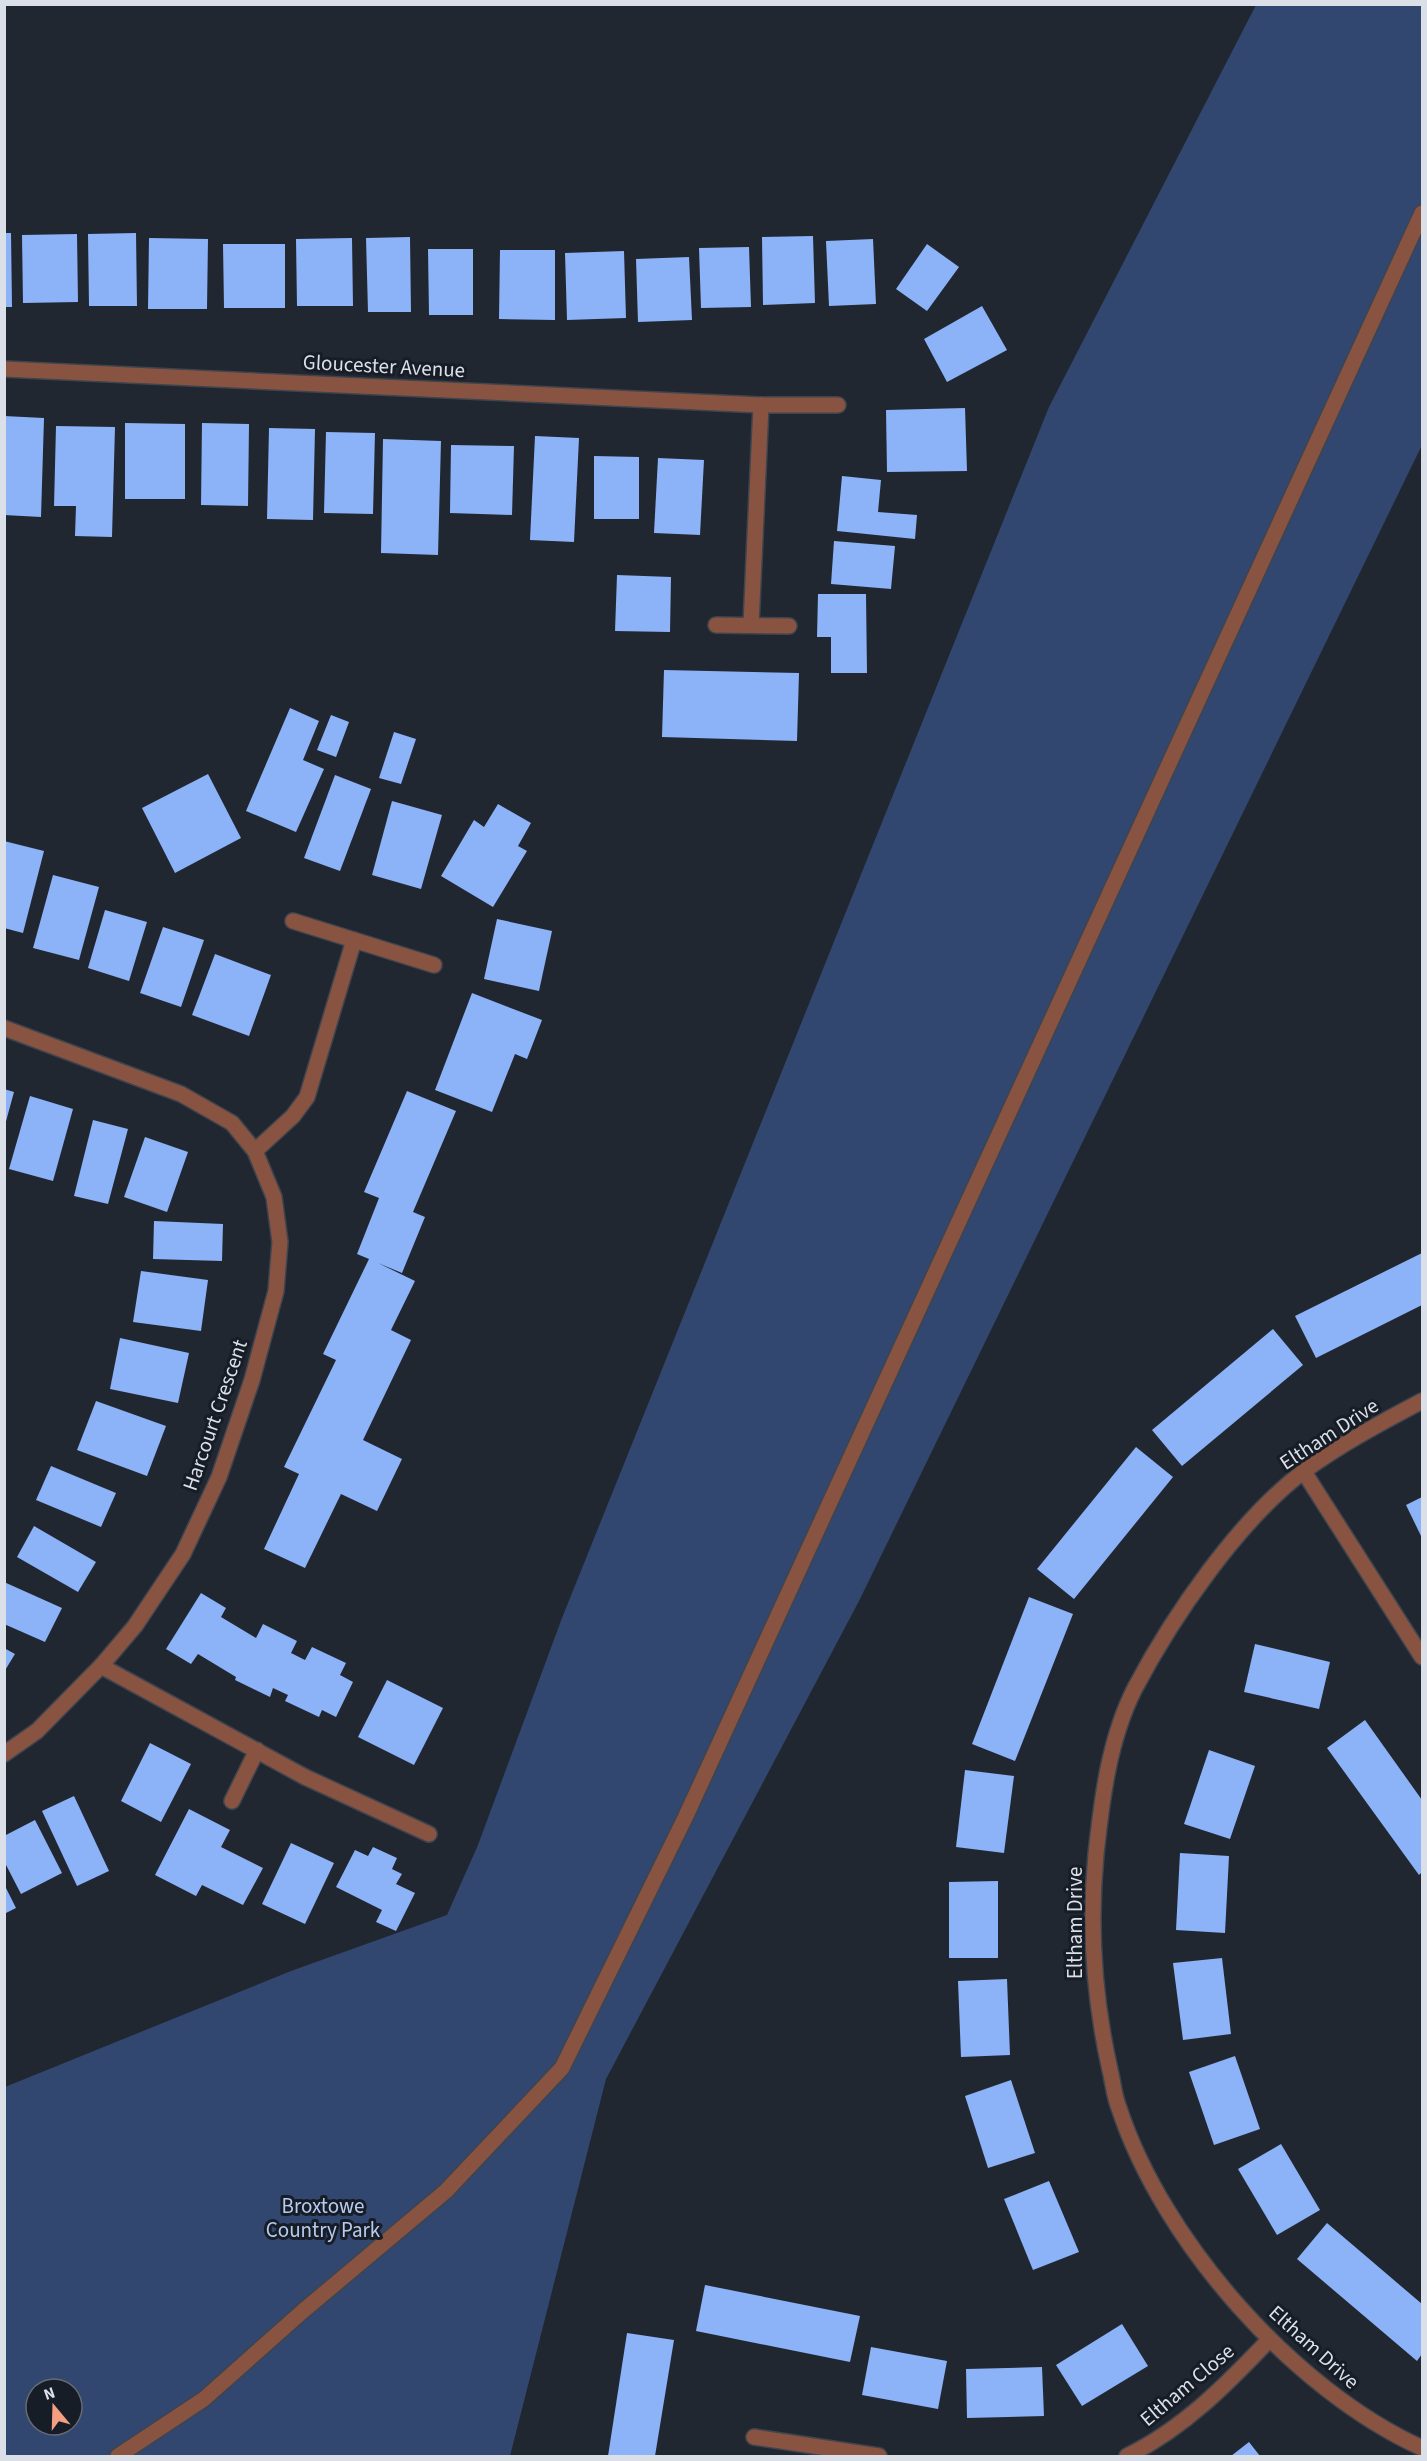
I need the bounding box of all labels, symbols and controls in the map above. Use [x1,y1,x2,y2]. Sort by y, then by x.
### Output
street label: Gloucester Avenue [302,347,466,385]
street label: Harcourt Crescent [175,1335,255,1495]
street label: Eltham Drive [1274,1391,1384,1477]
street label: Eltham Drive [1060,1867,1090,1979]
park label: Broxtowe Country Park [266,2191,381,2245]
street label: Eltham Drive [1262,2298,1366,2396]
street label: Eltham Close [1133,2337,1241,2433]
north arrow [24,2377,84,2437]
text: N [41,2382,58,2406]

